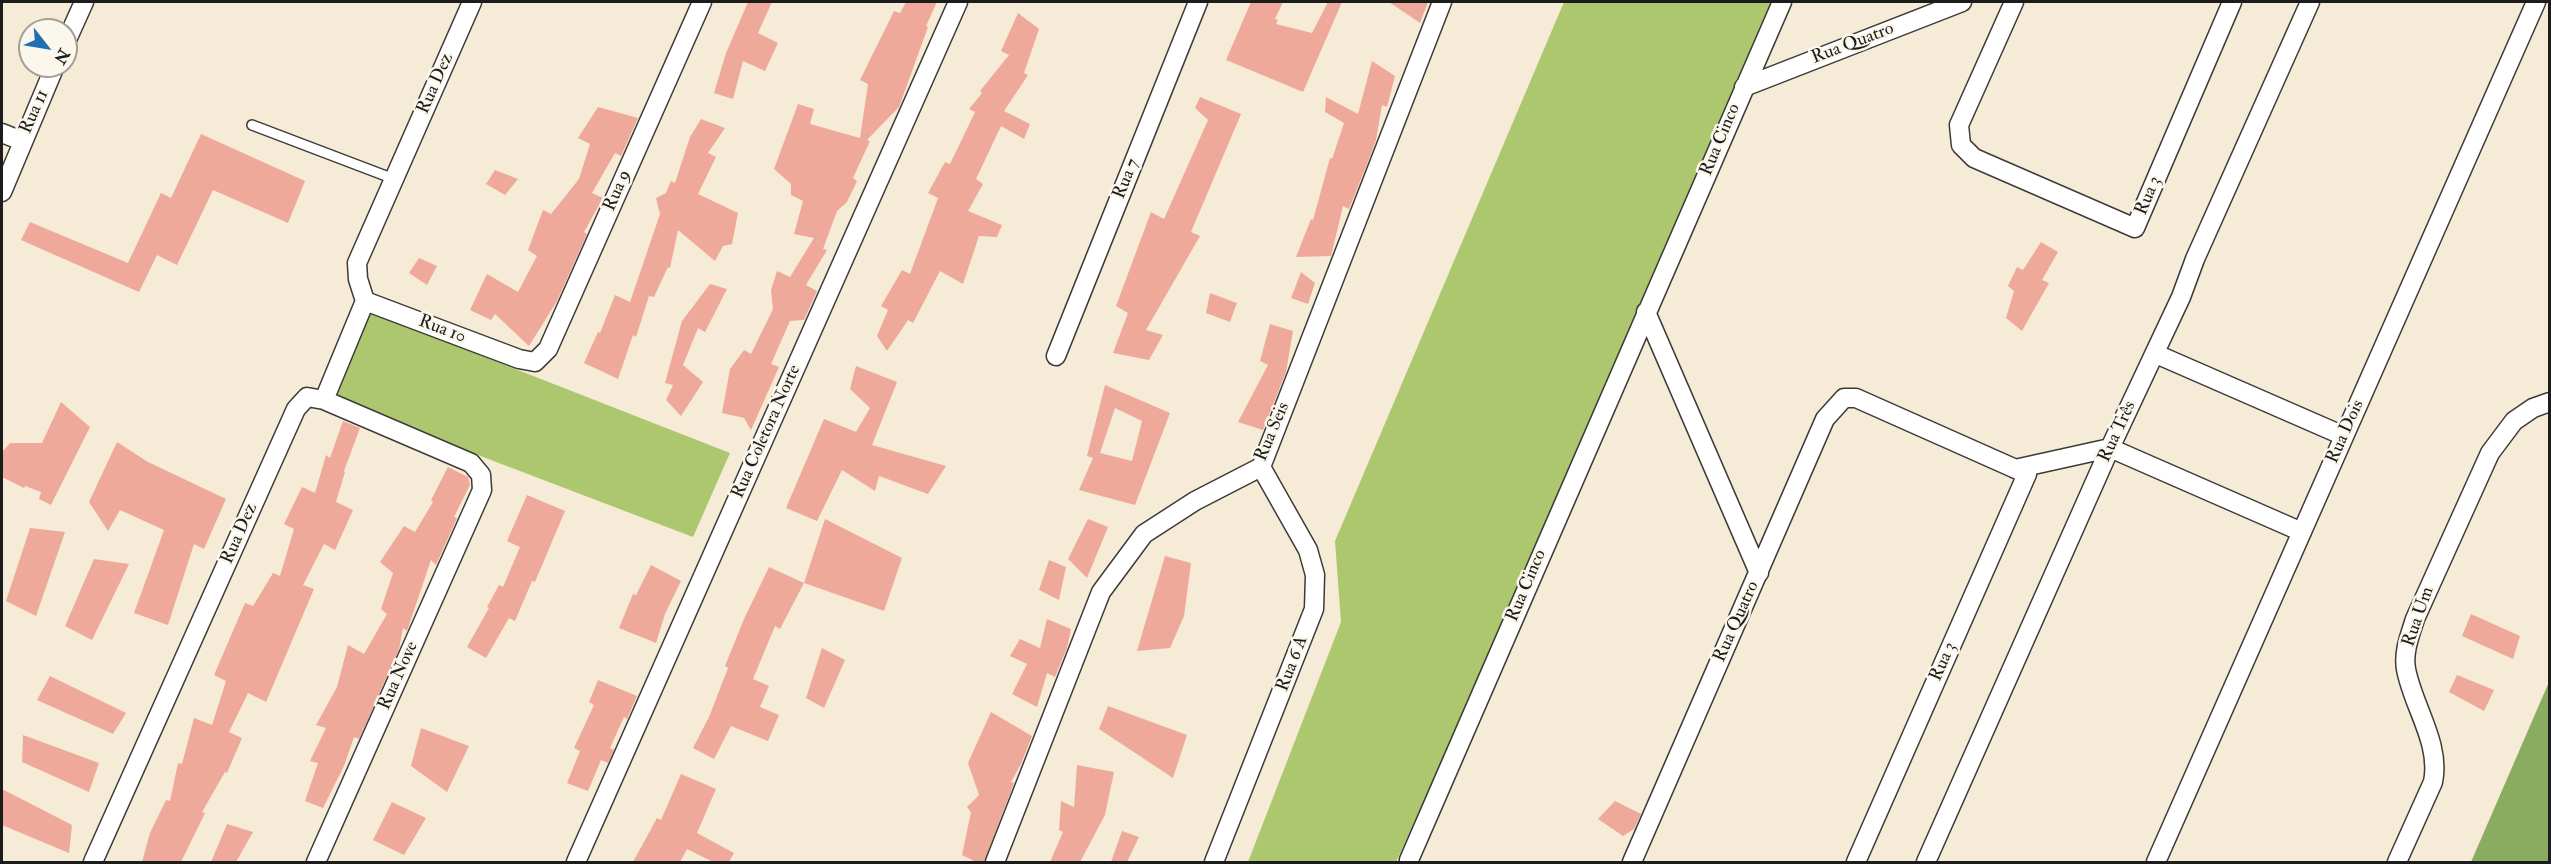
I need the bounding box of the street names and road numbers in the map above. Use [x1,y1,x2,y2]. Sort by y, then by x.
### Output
street label: Rua Quatro [1809,18,1897,70]
street label: Rua Dez [413,50,459,118]
street label: Rua 11 [16,87,54,137]
street label: Rua Cinco [1696,101,1746,179]
street label: Rua 7 [1109,156,1145,202]
street label: Rua 9 [600,167,636,215]
street label: Rua 3 [2131,173,2167,219]
street label: Rua 10 [415,311,469,349]
street label: Rua Coletora Norte [728,362,806,502]
street label: Rua Dois [2322,397,2370,467]
street label: Rua Três [2094,398,2142,466]
street label: Rua Seis [1251,399,1295,465]
street label: Rua Dez [217,500,263,568]
street label: Rua Cinco [1502,547,1552,625]
street label: Rua Quatro [1710,578,1764,666]
street label: Rua Um [2399,584,2439,650]
street label: Rua 6 A [1273,633,1313,695]
street label: Rua Nove [374,638,424,714]
street label: Rua 3 [1926,639,1962,685]

